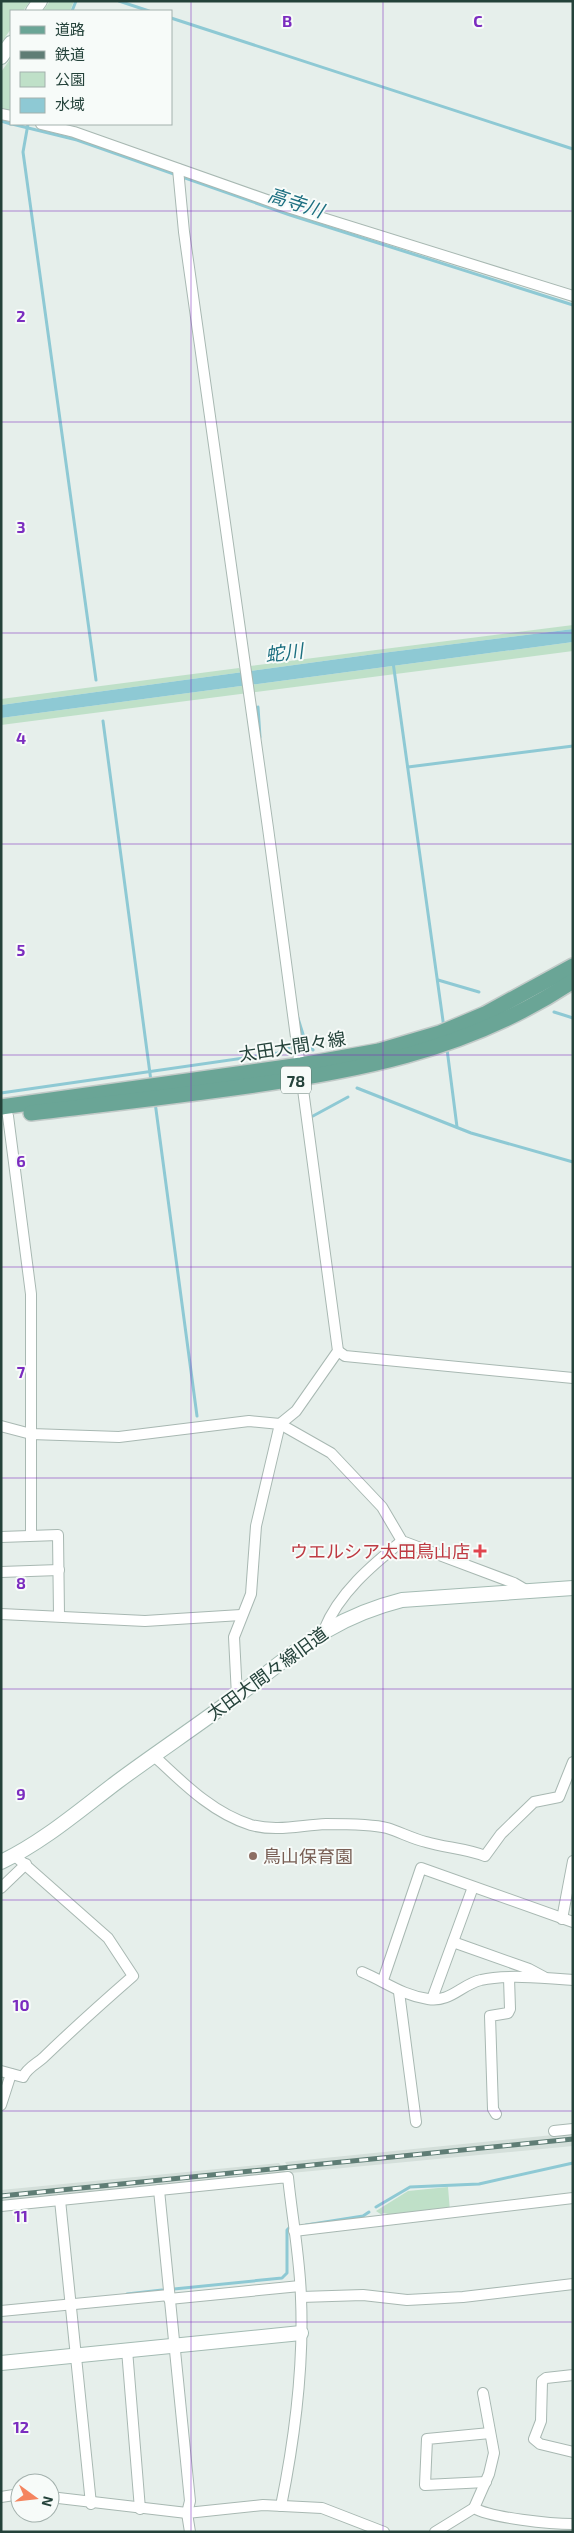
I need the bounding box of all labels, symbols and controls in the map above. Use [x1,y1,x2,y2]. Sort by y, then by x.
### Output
legend [10,10,172,125]
text: B [282,11,292,30]
text: C [473,11,483,30]
text: 道路 [55,20,85,38]
text: 鉄道 [55,45,85,63]
text: 公園 [55,70,85,88]
text: 水域 [55,95,85,113]
water label: 高寺川 [265,182,329,222]
text: 2 [16,306,26,325]
text: 3 [16,517,26,536]
water label: 蛇川 [264,638,306,666]
text: 4 [16,728,26,747]
text: 5 [17,940,26,959]
street label: 太田大間々線 [237,1027,347,1065]
road number: 78 [281,1066,311,1094]
text: 6 [16,1151,26,1170]
text: 7 [17,1362,26,1381]
place label: ウエルシア太田鳥山店 [290,1540,470,1562]
marker: ウエルシア太田鳥山店 [474,1545,486,1557]
text: 8 [16,1573,26,1592]
street label: 太田大間々線旧道 [202,1622,332,1724]
text: 9 [16,1784,26,1803]
place label: 鳥山保育園 [263,1845,353,1867]
marker: 鳥山保育園 [247,1850,259,1862]
text: 10 [12,1995,30,2014]
text: 11 [14,2206,28,2225]
text: 12 [13,2417,29,2436]
north arrow [10,2473,60,2523]
text: N [39,2494,58,2509]

